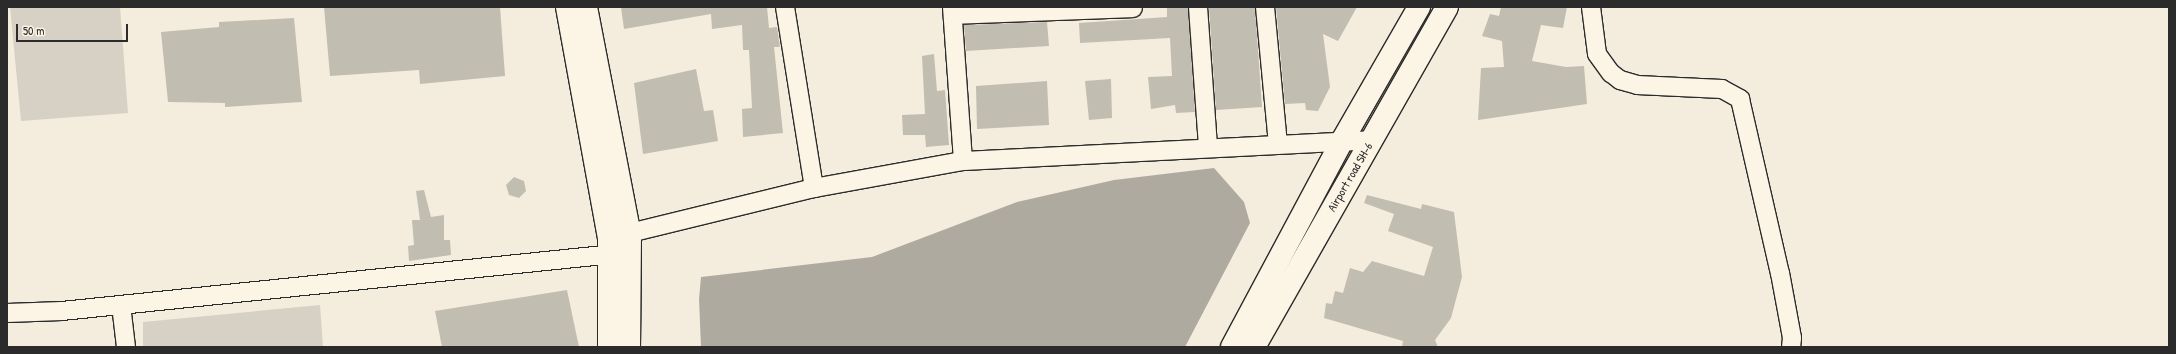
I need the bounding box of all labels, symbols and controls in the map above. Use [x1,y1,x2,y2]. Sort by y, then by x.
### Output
scale bar [18,16,130,42]
text: 50 m [23,22,44,39]
street label: Airport road SH-6 [1325,140,1375,214]

